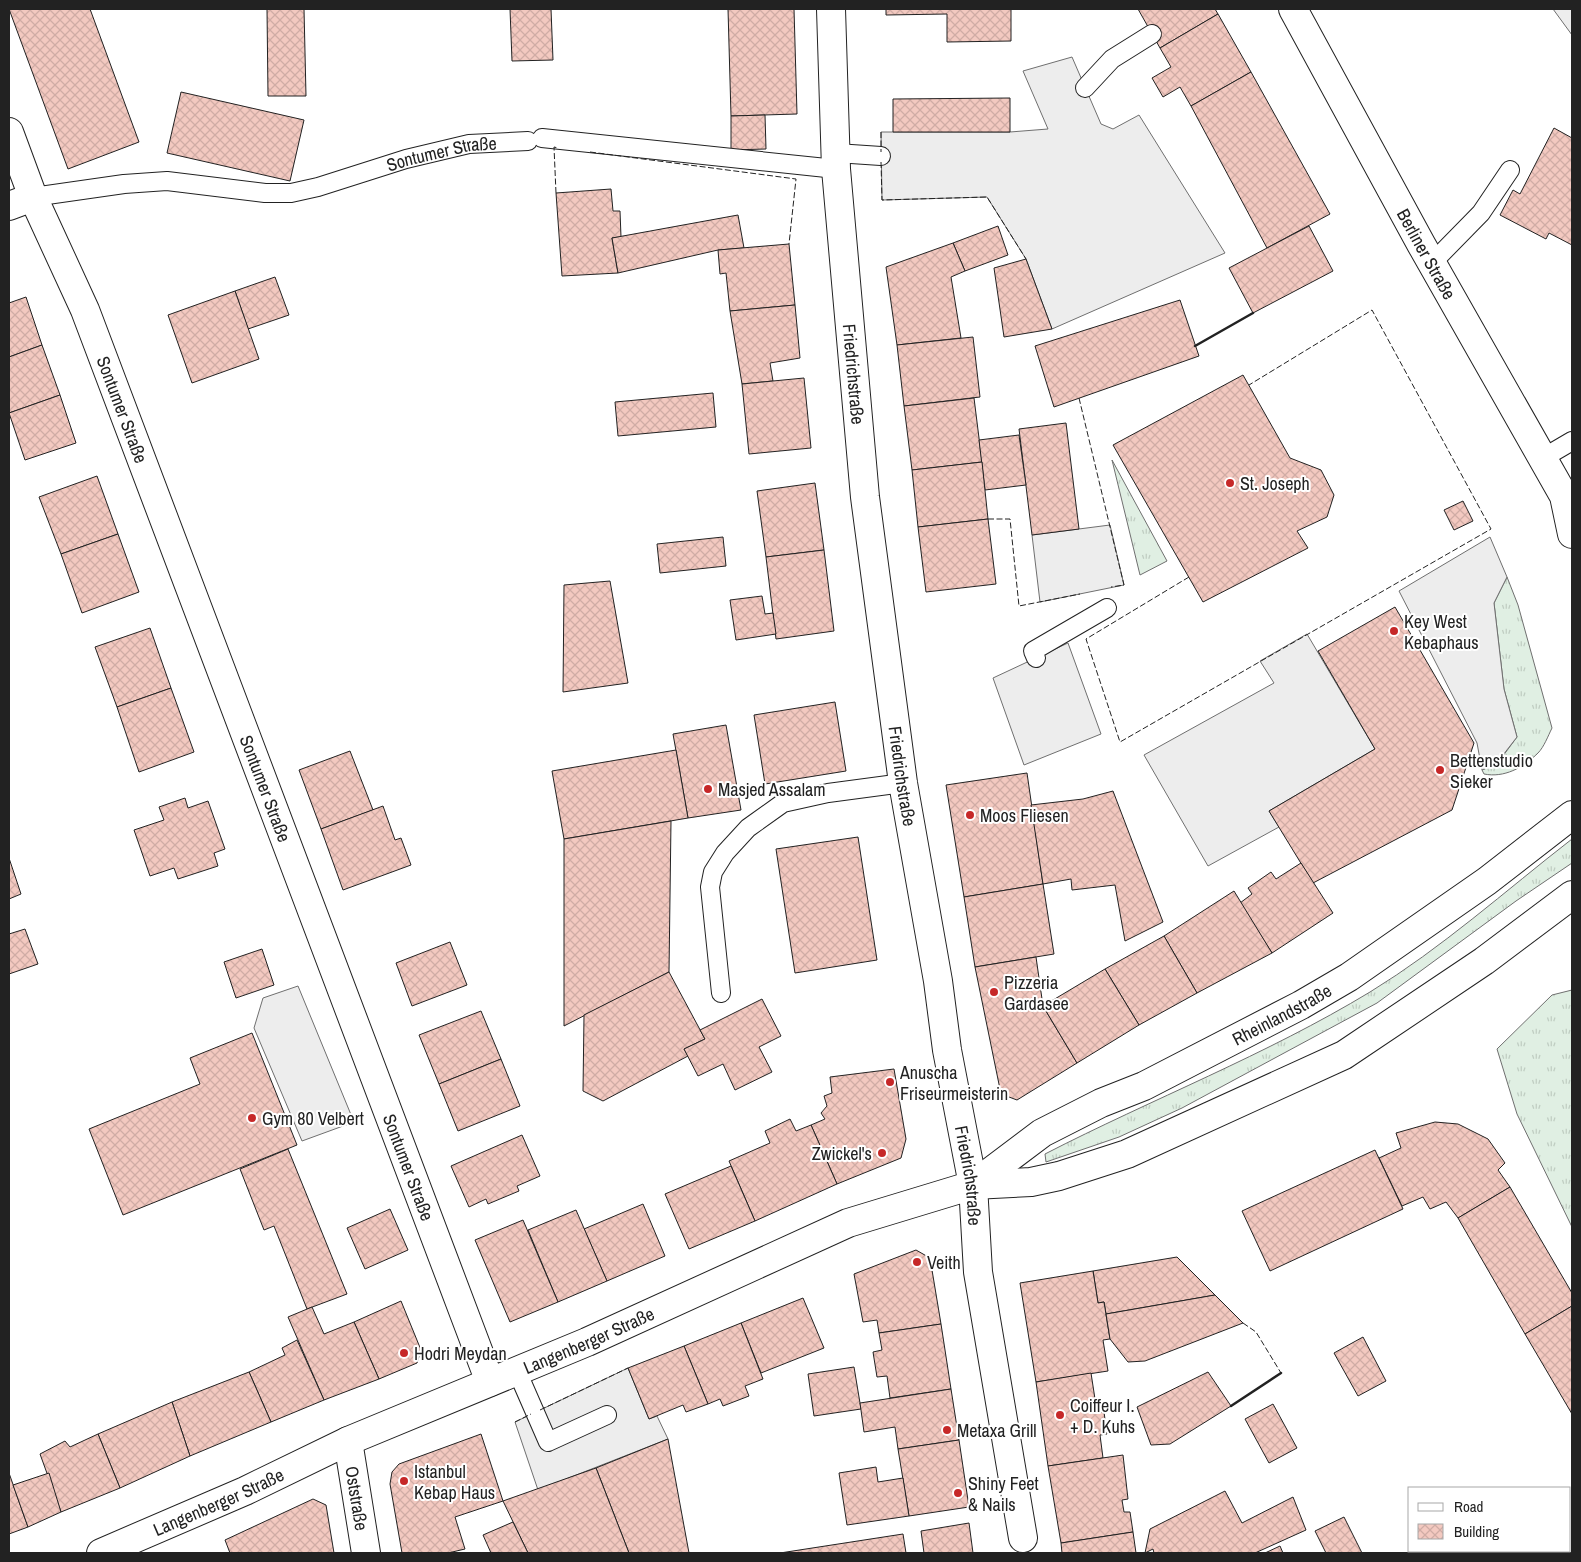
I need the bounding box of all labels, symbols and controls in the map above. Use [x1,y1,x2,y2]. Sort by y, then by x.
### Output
street label: Sontumer Straße [383,130,497,177]
street label: Berliner Straße [1392,204,1462,304]
street label: Friedrichstraße [837,323,871,426]
street label: Sontumer Straße [91,352,154,467]
place label: St. Joseph [1240,471,1310,496]
marker: St. Joseph [1224,477,1236,489]
place label: Key West Kebaphaus [1404,609,1479,655]
marker: Key West Kebaphaus [1388,625,1400,637]
street label: Friedrichstraße [883,724,923,828]
street label: Sontumer Straße [234,731,297,845]
place label: Bettenstudio Sieker [1450,748,1533,794]
marker: Bettenstudio Sieker [1434,764,1446,776]
place label: Masjed Assalam [718,777,825,802]
marker: Masjed Assalam [702,783,714,795]
place label: Moos Fliesen [980,803,1069,828]
marker: Moos Fliesen [964,809,976,821]
place label: Pizzeria Gardasee [1004,970,1069,1016]
street label: Rheinlandstraße [1228,978,1336,1051]
marker: Pizzeria Gardasee [988,986,1000,998]
place label: Anuscha Friseurmeisterin [899,1060,1008,1106]
marker: Anuscha Friseurmeisterin [884,1076,896,1088]
place label: Gym 80 Velbert [262,1106,364,1131]
street label: Sontumer Straße [377,1110,440,1224]
marker: Gym 80 Velbert [246,1112,258,1124]
street label: Friedrichstraße [949,1123,988,1226]
place label: Zwickel's [812,1141,872,1166]
marker: Zwickel's [876,1147,888,1159]
place label: Veith [927,1250,961,1275]
marker: Veith [911,1256,923,1268]
street label: Langenberger Straße [519,1301,658,1380]
place label: Hodri Meydan [414,1341,507,1366]
marker: Hodri Meydan [398,1347,410,1359]
place label: Coiffeur I. + D. Kuhs [1070,1393,1135,1439]
marker: Coiffeur I. + D. Kuhs [1054,1409,1066,1421]
place label: Metaxa Grill [957,1418,1037,1443]
marker: Metaxa Grill [941,1424,953,1436]
place label: Istanbul Kebap Haus [414,1459,495,1505]
street label: Langenberger Straße [149,1462,288,1542]
street label: Oststraße [340,1464,375,1532]
place label: Shiny Feet & Nails [968,1471,1039,1517]
marker: Istanbul Kebap Haus [398,1475,410,1487]
marker: Shiny Feet & Nails [952,1487,964,1499]
legend [1408,1487,1571,1552]
text: Road [1454,1496,1483,1517]
text: Building [1454,1521,1499,1542]

